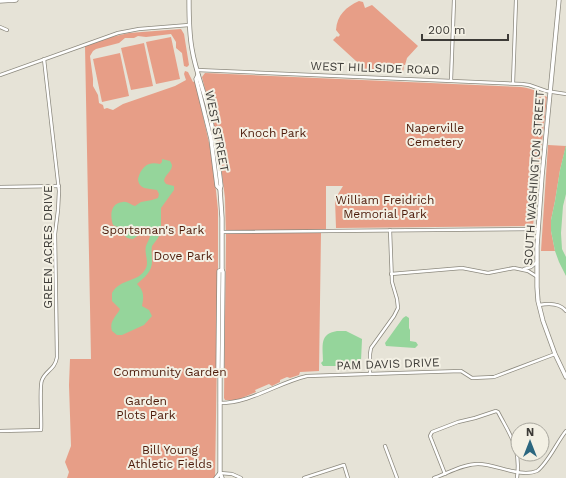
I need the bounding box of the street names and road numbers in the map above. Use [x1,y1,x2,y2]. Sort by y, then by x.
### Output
street label: WEST HILLSIDE ROAD [310,59,440,77]
street label: WEST STREET [202,89,232,173]
street label: SOUTH WASHINGTON STREET [521,90,547,266]
street label: GREEN ACRES DRIVE [41,185,55,309]
street label: PAM DAVIS DRIVE [336,355,440,373]

